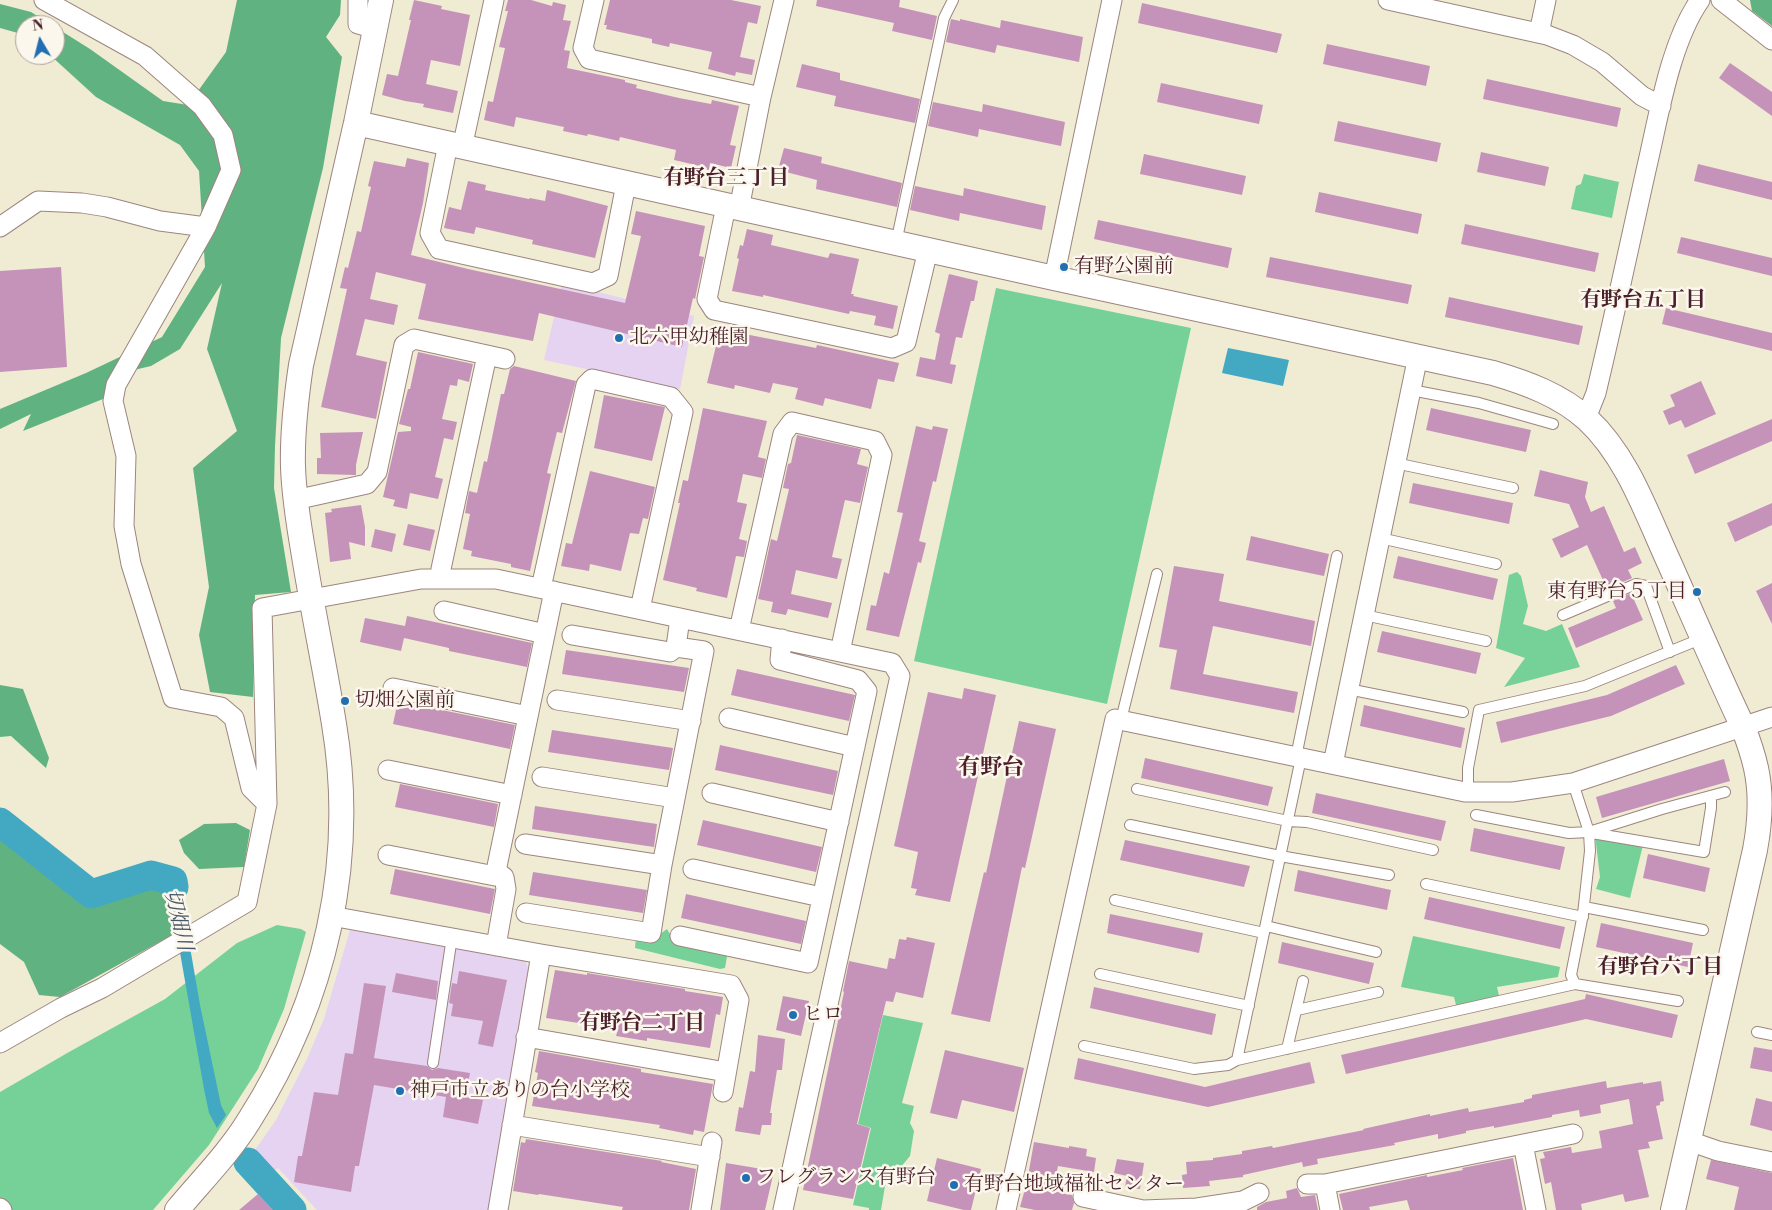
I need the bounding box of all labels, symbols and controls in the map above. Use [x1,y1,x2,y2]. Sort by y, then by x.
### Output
north arrow [15,15,65,65]
text: N [31,16,45,36]
district label: 有野台三丁目 [663,166,789,192]
place label: 有野公園前 [1074,255,1174,279]
marker: 有野公園前 [1058,261,1070,273]
district label: 有野台五丁目 [1580,288,1706,314]
place label: 北六甲幼稚園 [629,326,749,350]
marker: 北六甲幼稚園 [613,332,625,344]
place label: 東有野台５丁目 [1547,580,1687,604]
marker: 東有野台５丁目 [1691,586,1703,598]
place label: 切畑公園前 [355,689,455,713]
marker: 切畑公園前 [339,695,351,707]
district label: 有野台 [958,756,1024,782]
water label: 切畑川 [158,886,196,954]
district label: 有野台六丁目 [1597,955,1723,981]
place label: ヒロ [803,1003,843,1027]
marker: ヒロ [787,1009,799,1021]
district label: 有野台二丁目 [579,1011,705,1037]
place label: 神戸市立ありの台小学校 [410,1079,630,1103]
marker: 神戸市立ありの台小学校 [394,1085,406,1097]
place label: フレグランス有野台 [756,1166,936,1190]
marker: フレグランス有野台 [740,1172,752,1184]
place label: 有野台地域福祉センター [964,1173,1184,1197]
marker: 有野台地域福祉センター [948,1179,960,1191]

